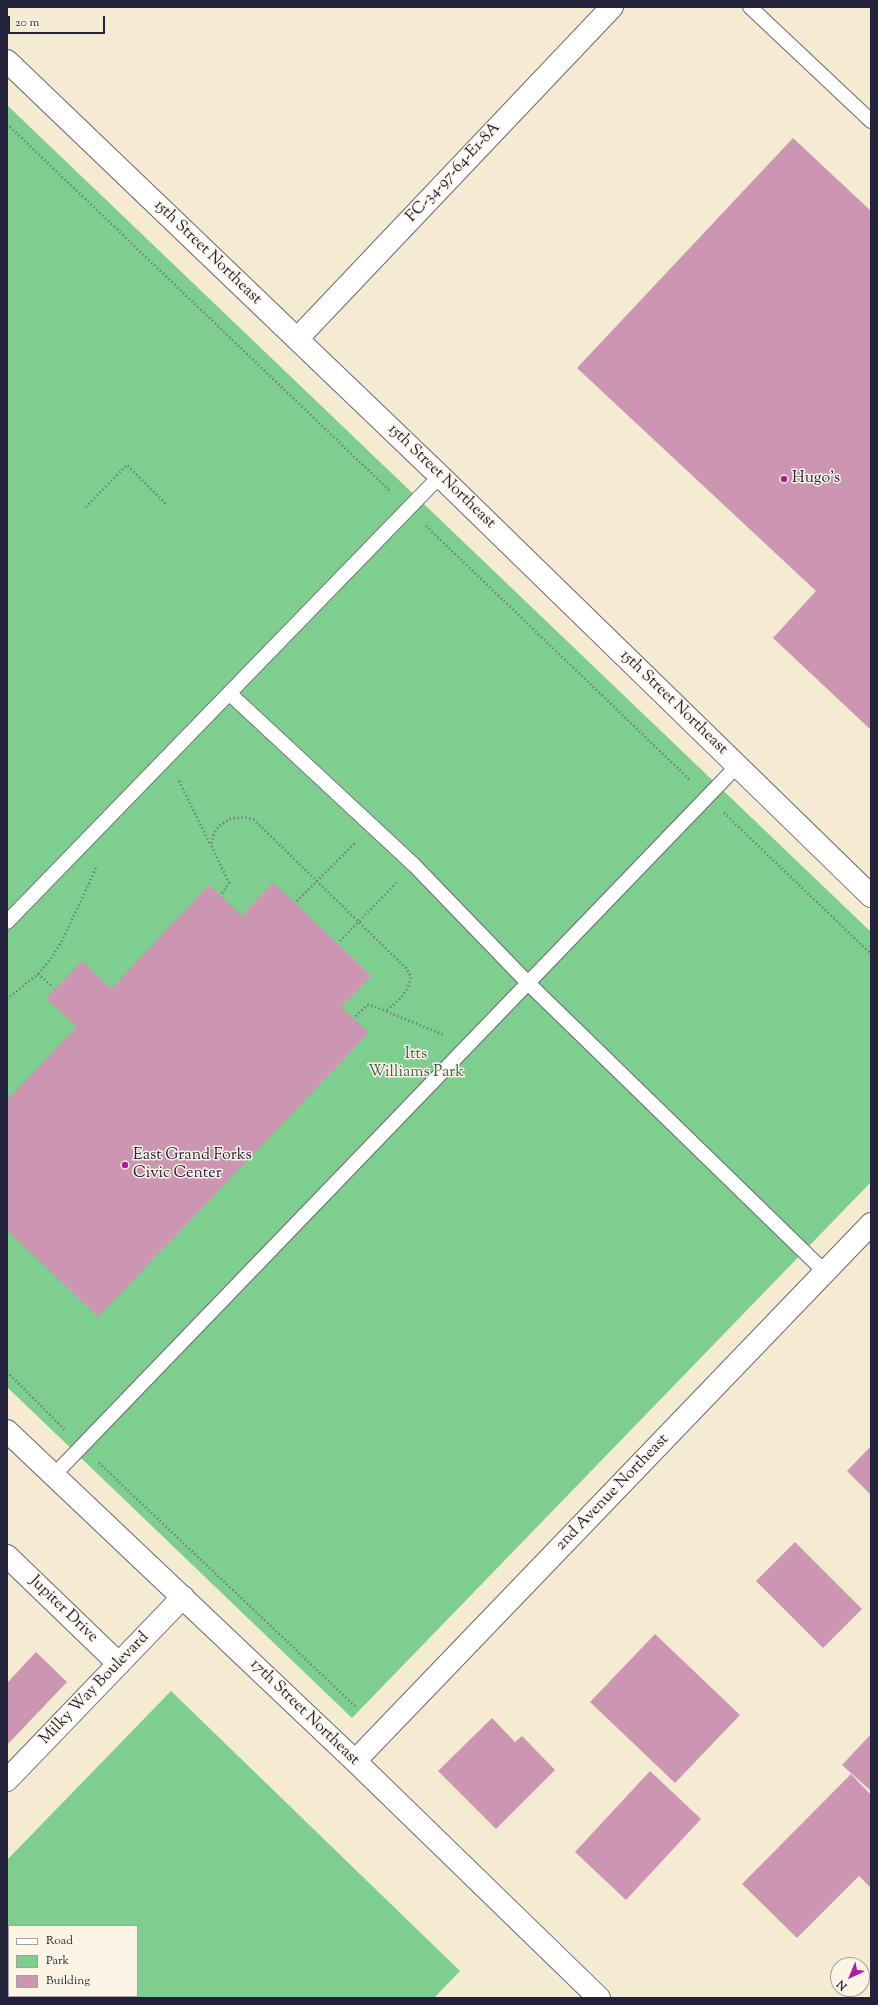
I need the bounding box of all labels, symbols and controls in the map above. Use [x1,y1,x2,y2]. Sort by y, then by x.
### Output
scale bar [10,8,107,34]
text: 20 m [15,14,39,32]
street label: FC-34-97-64-E1-8A [403,119,505,227]
street label: 15th Street Northeast [149,197,265,309]
street label: 15th Street Northeast [383,421,499,533]
place label: Hugo's [792,469,840,489]
marker: Hugo's [779,474,789,484]
street label: 15th Street Northeast [615,647,731,759]
park label: Itts Williams Park [368,1045,464,1083]
place label: East Grand Forks Civic Center [133,1146,252,1184]
marker: East Grand Forks Civic Center [120,1160,130,1170]
street label: 2nd Avenue Northeast [552,1431,674,1555]
street label: Jupiter Drive [25,1573,101,1647]
street label: Milky Way Boulevard [36,1629,154,1749]
street label: 17th Street Northeast [245,1656,363,1770]
legend [8,1925,138,1997]
text: Road [46,1932,73,1950]
text: Park [46,1952,69,1970]
north arrow [830,1957,870,1997]
text: Building [46,1972,90,1990]
text: N [834,1976,851,1994]

